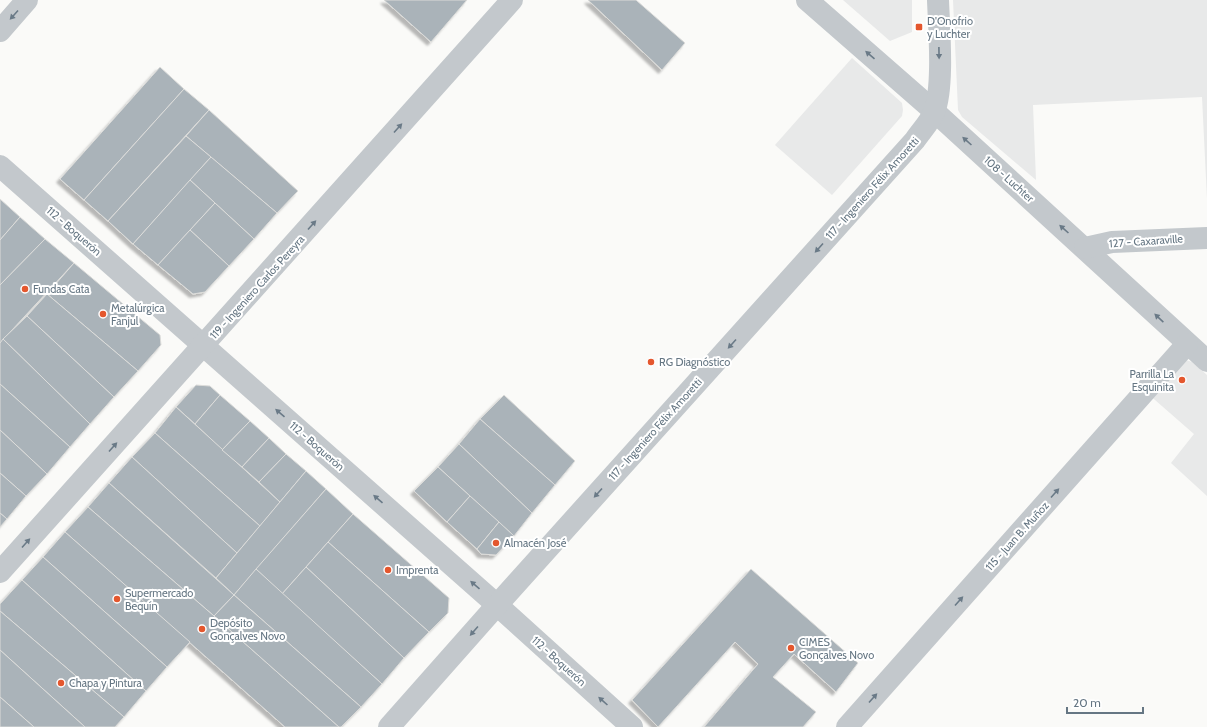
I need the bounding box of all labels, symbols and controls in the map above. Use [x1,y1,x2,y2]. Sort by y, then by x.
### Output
one-way arrow [9,10,18,21]
place label: D'Onofrio y Luchter [927,14,973,41]
marker: D'Onofrio y Luchter [914,22,924,32]
one-way arrow [936,47,942,60]
one-way arrow [865,51,875,60]
one-way arrow [394,122,403,133]
street label: 117 - Ingeniero Félix Amoretti [822,134,922,242]
one-way arrow [962,137,973,146]
street label: 108 - Luchter [981,153,1037,205]
street label: 112 - Boquerón [44,203,104,259]
one-way arrow [307,220,316,229]
one-way arrow [1059,225,1068,234]
street label: 127 - Caxaraville [1109,231,1184,251]
street label: 119 - Ingeniero Carlos Pereyra [207,232,308,342]
one-way arrow [815,243,824,252]
place label: Fundas Cata [33,282,90,296]
marker: Fundas Cata [20,284,30,294]
place label: Metalúrgica Fanjul [111,301,165,328]
marker: Metalúrgica Fanjul [98,309,108,319]
one-way arrow [1154,313,1164,322]
one-way arrow [727,339,736,349]
place label: RG Diagnóstico [659,355,730,369]
marker: RG Diagnóstico [646,357,656,367]
place label: Parrilla La Esquinita [1130,367,1175,394]
street label: 117 - Ingeniero Félix Amoretti [605,375,705,483]
marker: Parrilla La Esquinita [1177,375,1187,385]
one-way arrow [275,409,285,418]
street label: 112 - Boquerón [287,418,347,474]
one-way arrow [108,442,117,451]
one-way arrow [593,487,602,498]
one-way arrow [1050,488,1059,498]
one-way arrow [372,495,383,504]
street label: 115 - Juan B. Muñoz [982,499,1052,573]
place label: Almacén José [504,536,567,550]
one-way arrow [21,538,31,548]
marker: Almacén José [491,538,501,548]
place label: Imprenta [396,563,439,577]
marker: Imprenta [383,565,393,575]
one-way arrow [470,581,480,590]
place label: Supermercado Bequín [125,586,193,613]
marker: Supermercado Bequín [112,594,122,604]
one-way arrow [954,596,964,606]
place label: Depósito Gonçalves Novo [210,616,285,643]
marker: Depósito Gonçalves Novo [197,624,207,634]
one-way arrow [469,626,478,636]
street label: 112 - Boquerón [529,633,589,689]
place label: CIMES Gonçalves Novo [799,635,874,662]
marker: CIMES Gonçalves Novo [786,643,796,653]
place label: Chapa y Pintura [69,676,142,690]
marker: Chapa y Pintura [56,678,66,688]
scale bar [1067,689,1143,715]
one-way arrow [868,693,877,703]
text: 20 m [1073,695,1101,710]
one-way arrow [598,696,608,705]

